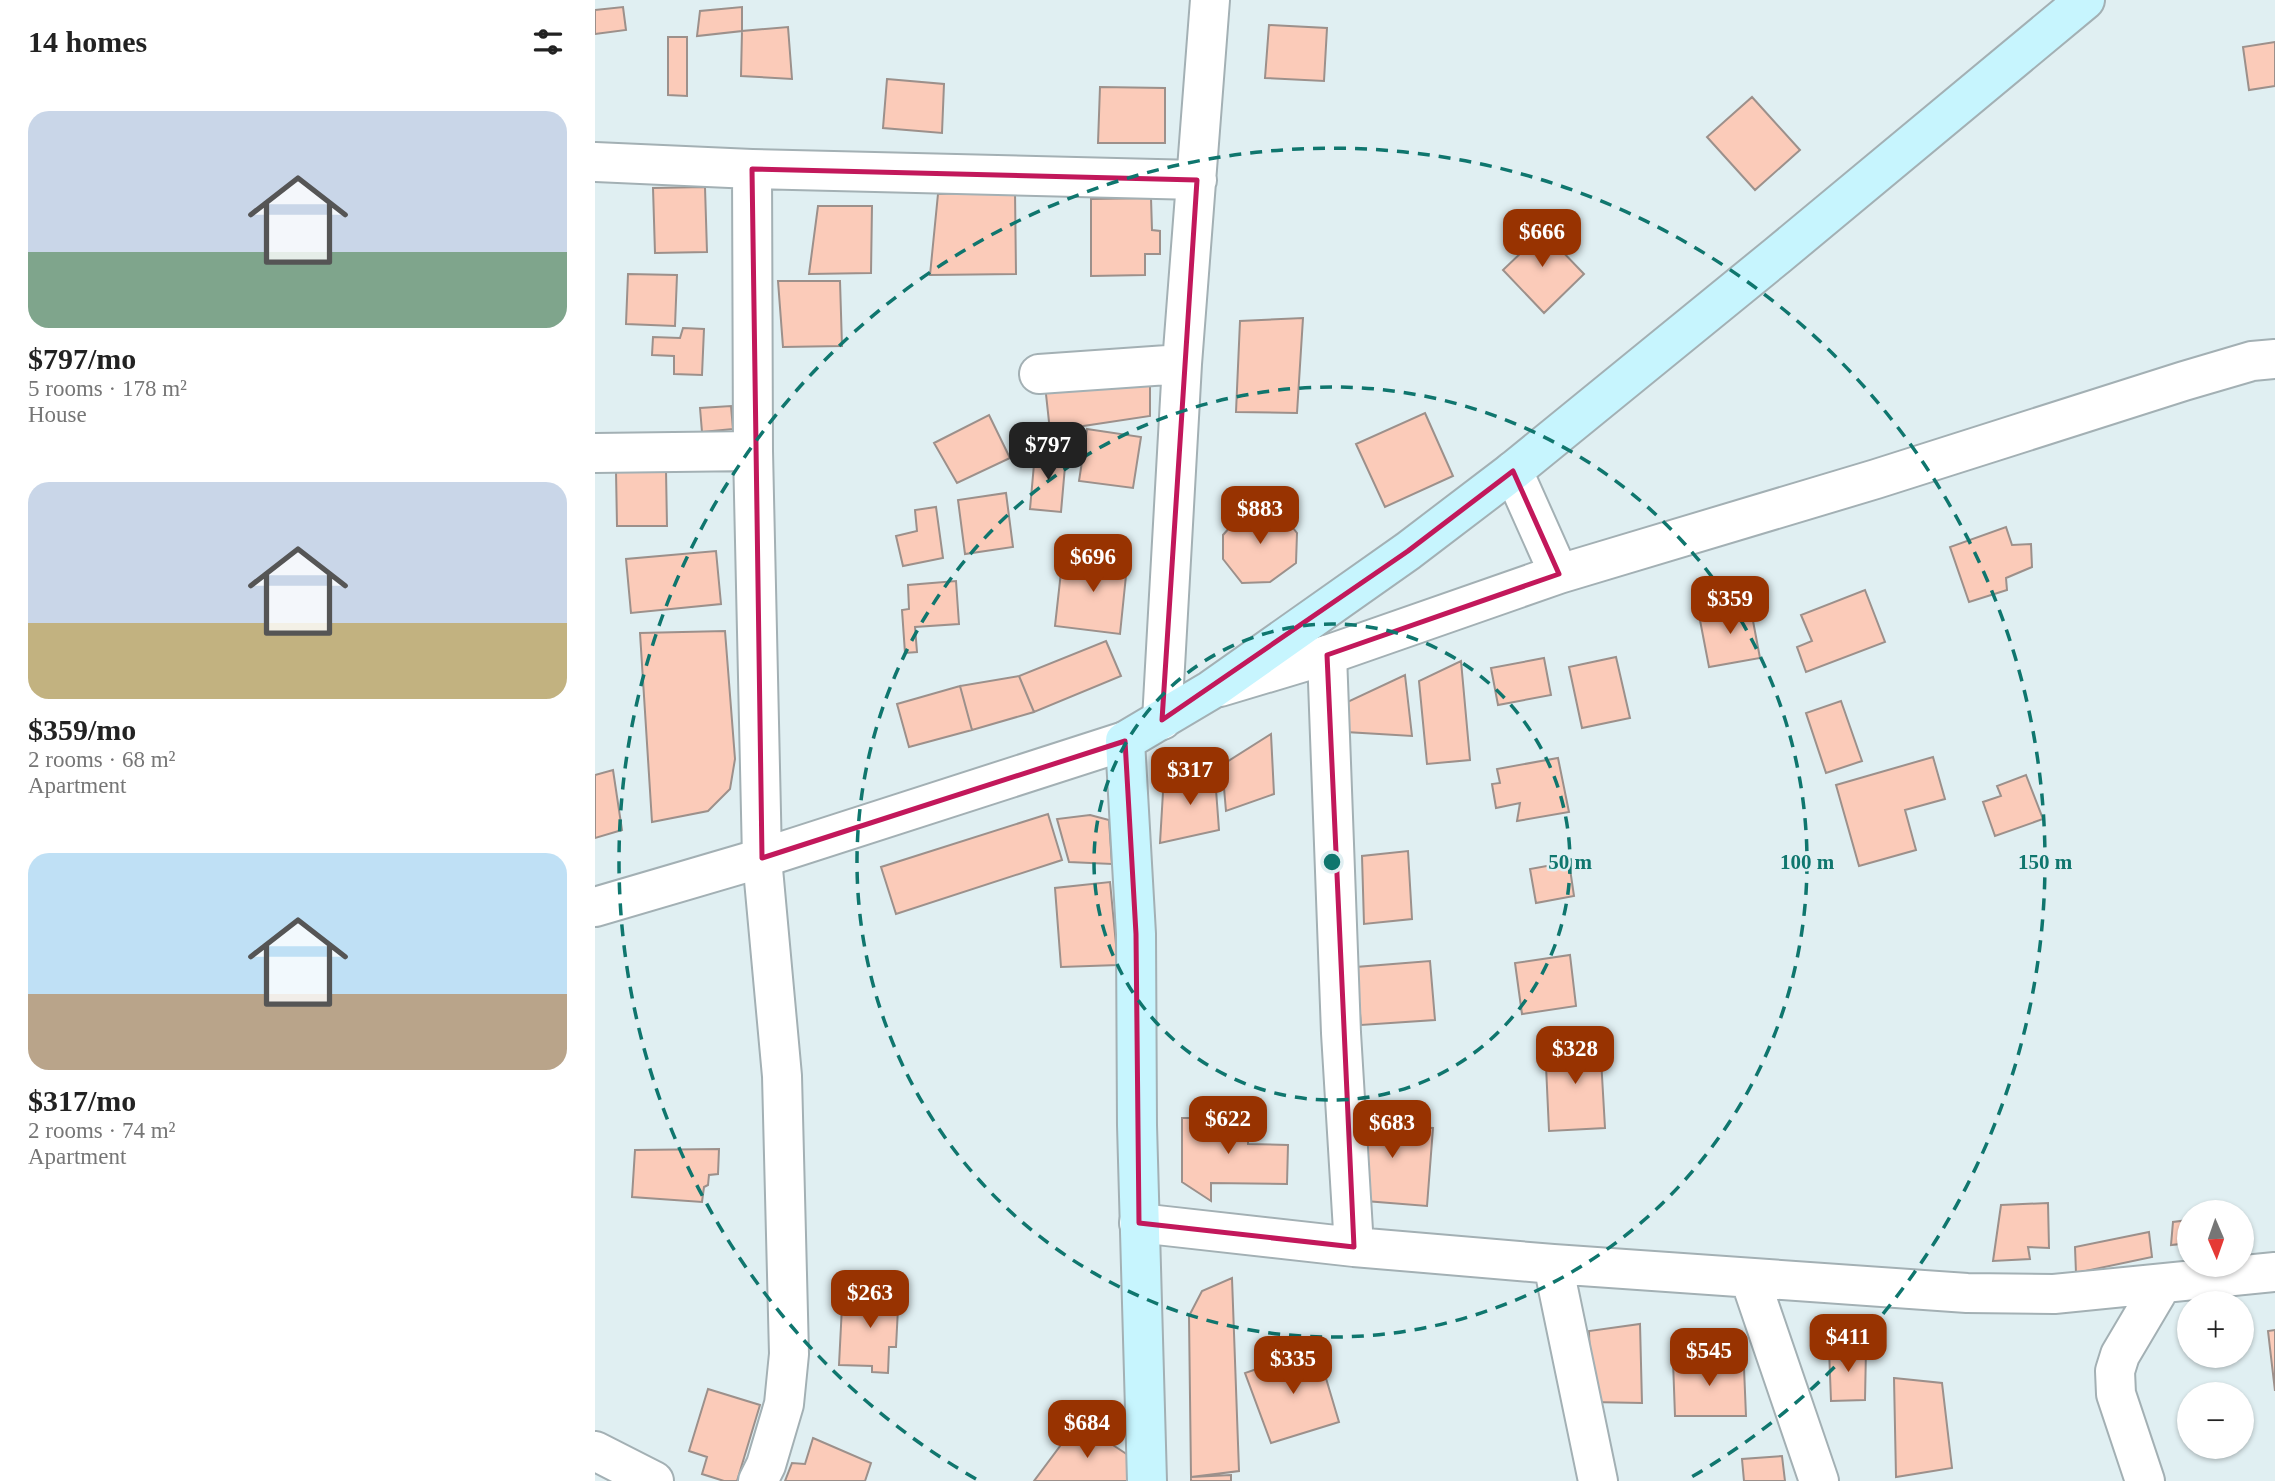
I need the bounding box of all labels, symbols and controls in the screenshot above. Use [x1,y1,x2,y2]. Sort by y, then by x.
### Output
icon: filters [529,23,567,61]
text: 14 homes [28,25,147,58]
icon: home [235,157,361,283]
pin: $666 [1501,210,1583,269]
text: $666 [1519,219,1565,244]
text: $797/mo [28,342,136,375]
text: 5 rooms · 178 m² [28,376,187,401]
text: House [28,402,87,427]
pin: $797 [1007,422,1089,482]
text: $797 [1025,432,1071,457]
pin: $883 [1219,486,1301,546]
text: $883 [1237,496,1283,521]
icon: home [235,528,361,654]
pin: $696 [1052,534,1134,594]
text: $696 [1070,544,1116,569]
pin: $359 [1689,576,1771,636]
text: $359 [1707,586,1753,611]
text: $359/mo [28,713,136,746]
text: 2 rooms · 68 m² [28,747,175,772]
pin: $317 [1149,748,1231,807]
text: $317 [1167,757,1213,782]
text: Apartment [28,773,126,798]
centre of rings [1320,850,1344,874]
text: 50 m [1548,850,1592,874]
text: 100 m [1780,850,1835,874]
text: 150 m [2018,850,2073,874]
icon: home [235,899,361,1025]
pin: $328 [1534,1026,1616,1086]
text: $328 [1552,1036,1598,1061]
text: $317/mo [28,1084,136,1117]
pin: $622 [1187,1096,1269,1156]
pin: $683 [1351,1100,1433,1160]
text: $622 [1205,1106,1251,1131]
text: $683 [1369,1110,1415,1135]
text: 2 rooms · 74 m² [28,1118,175,1143]
text: Apartment [28,1144,126,1169]
north arrow [2177,1200,2254,1278]
map controls [2177,1200,2254,1459]
pin: $263 [829,1270,911,1330]
text: $263 [847,1280,893,1305]
button: + [2177,1291,2254,1368]
pin: $411 [1807,1314,1889,1374]
text: $411 [1826,1324,1870,1349]
pin: $545 [1668,1328,1750,1388]
pin: $335 [1252,1336,1334,1396]
text: $545 [1686,1338,1732,1363]
text: $335 [1270,1346,1316,1371]
button: − [2177,1382,2254,1459]
pin: $684 [1046,1400,1128,1460]
text: $684 [1064,1410,1110,1435]

